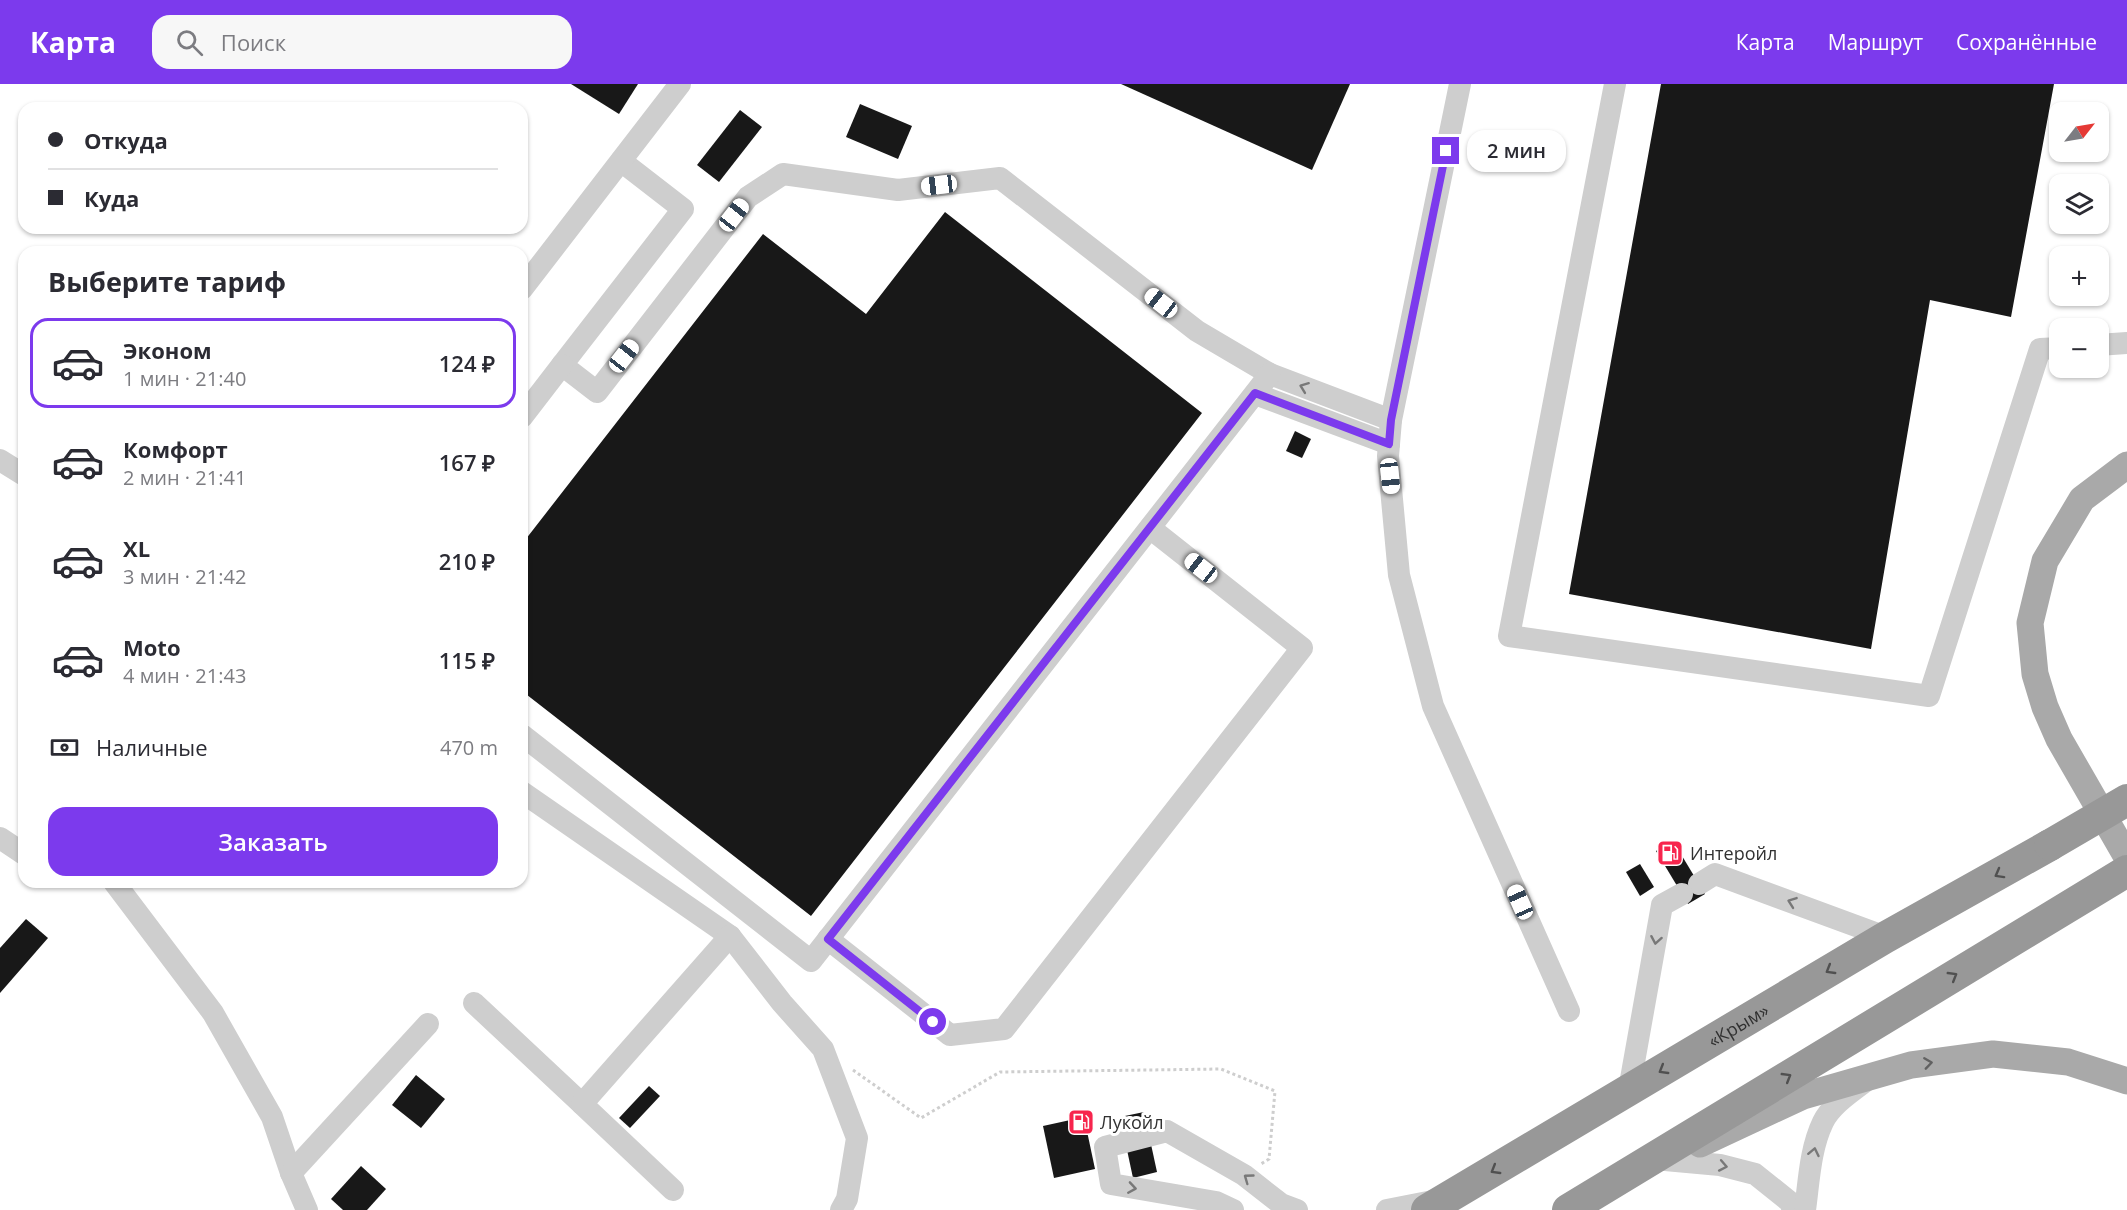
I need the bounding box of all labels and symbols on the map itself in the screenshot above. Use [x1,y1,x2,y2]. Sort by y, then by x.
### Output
north arrow [2049,102,2109,162]
callout: 2 мин [1467,130,1566,172]
route end [1432,137,1459,164]
car [920,174,958,196]
car [716,195,752,235]
car [1141,285,1181,321]
car [606,336,642,376]
one-way arrow [1299,381,1309,394]
car [1379,457,1401,495]
car [1181,550,1221,586]
fuel station icon: Интеройл [1655,838,1685,868]
place label: Интеройл [1690,841,1777,865]
one-way arrow [1995,867,2005,878]
car [1504,882,1536,922]
one-way arrow [1787,897,1798,909]
one-way arrow [1650,935,1663,945]
one-way arrow [1826,963,1836,975]
one-way arrow [1947,971,1957,983]
street label: «Крым» [1703,998,1773,1052]
route start [919,1008,946,1035]
one-way arrow [1923,1057,1933,1069]
one-way arrow [1659,1063,1669,1075]
one-way arrow [1781,1073,1791,1085]
fuel station icon: Лукойл [1066,1107,1096,1137]
place label: Лукойл [1100,1110,1164,1134]
one-way arrow [1807,1147,1820,1157]
one-way arrow [1717,1159,1727,1172]
one-way arrow [1491,1163,1501,1174]
one-way arrow [1243,1175,1254,1186]
one-way arrow [1127,1181,1136,1193]

